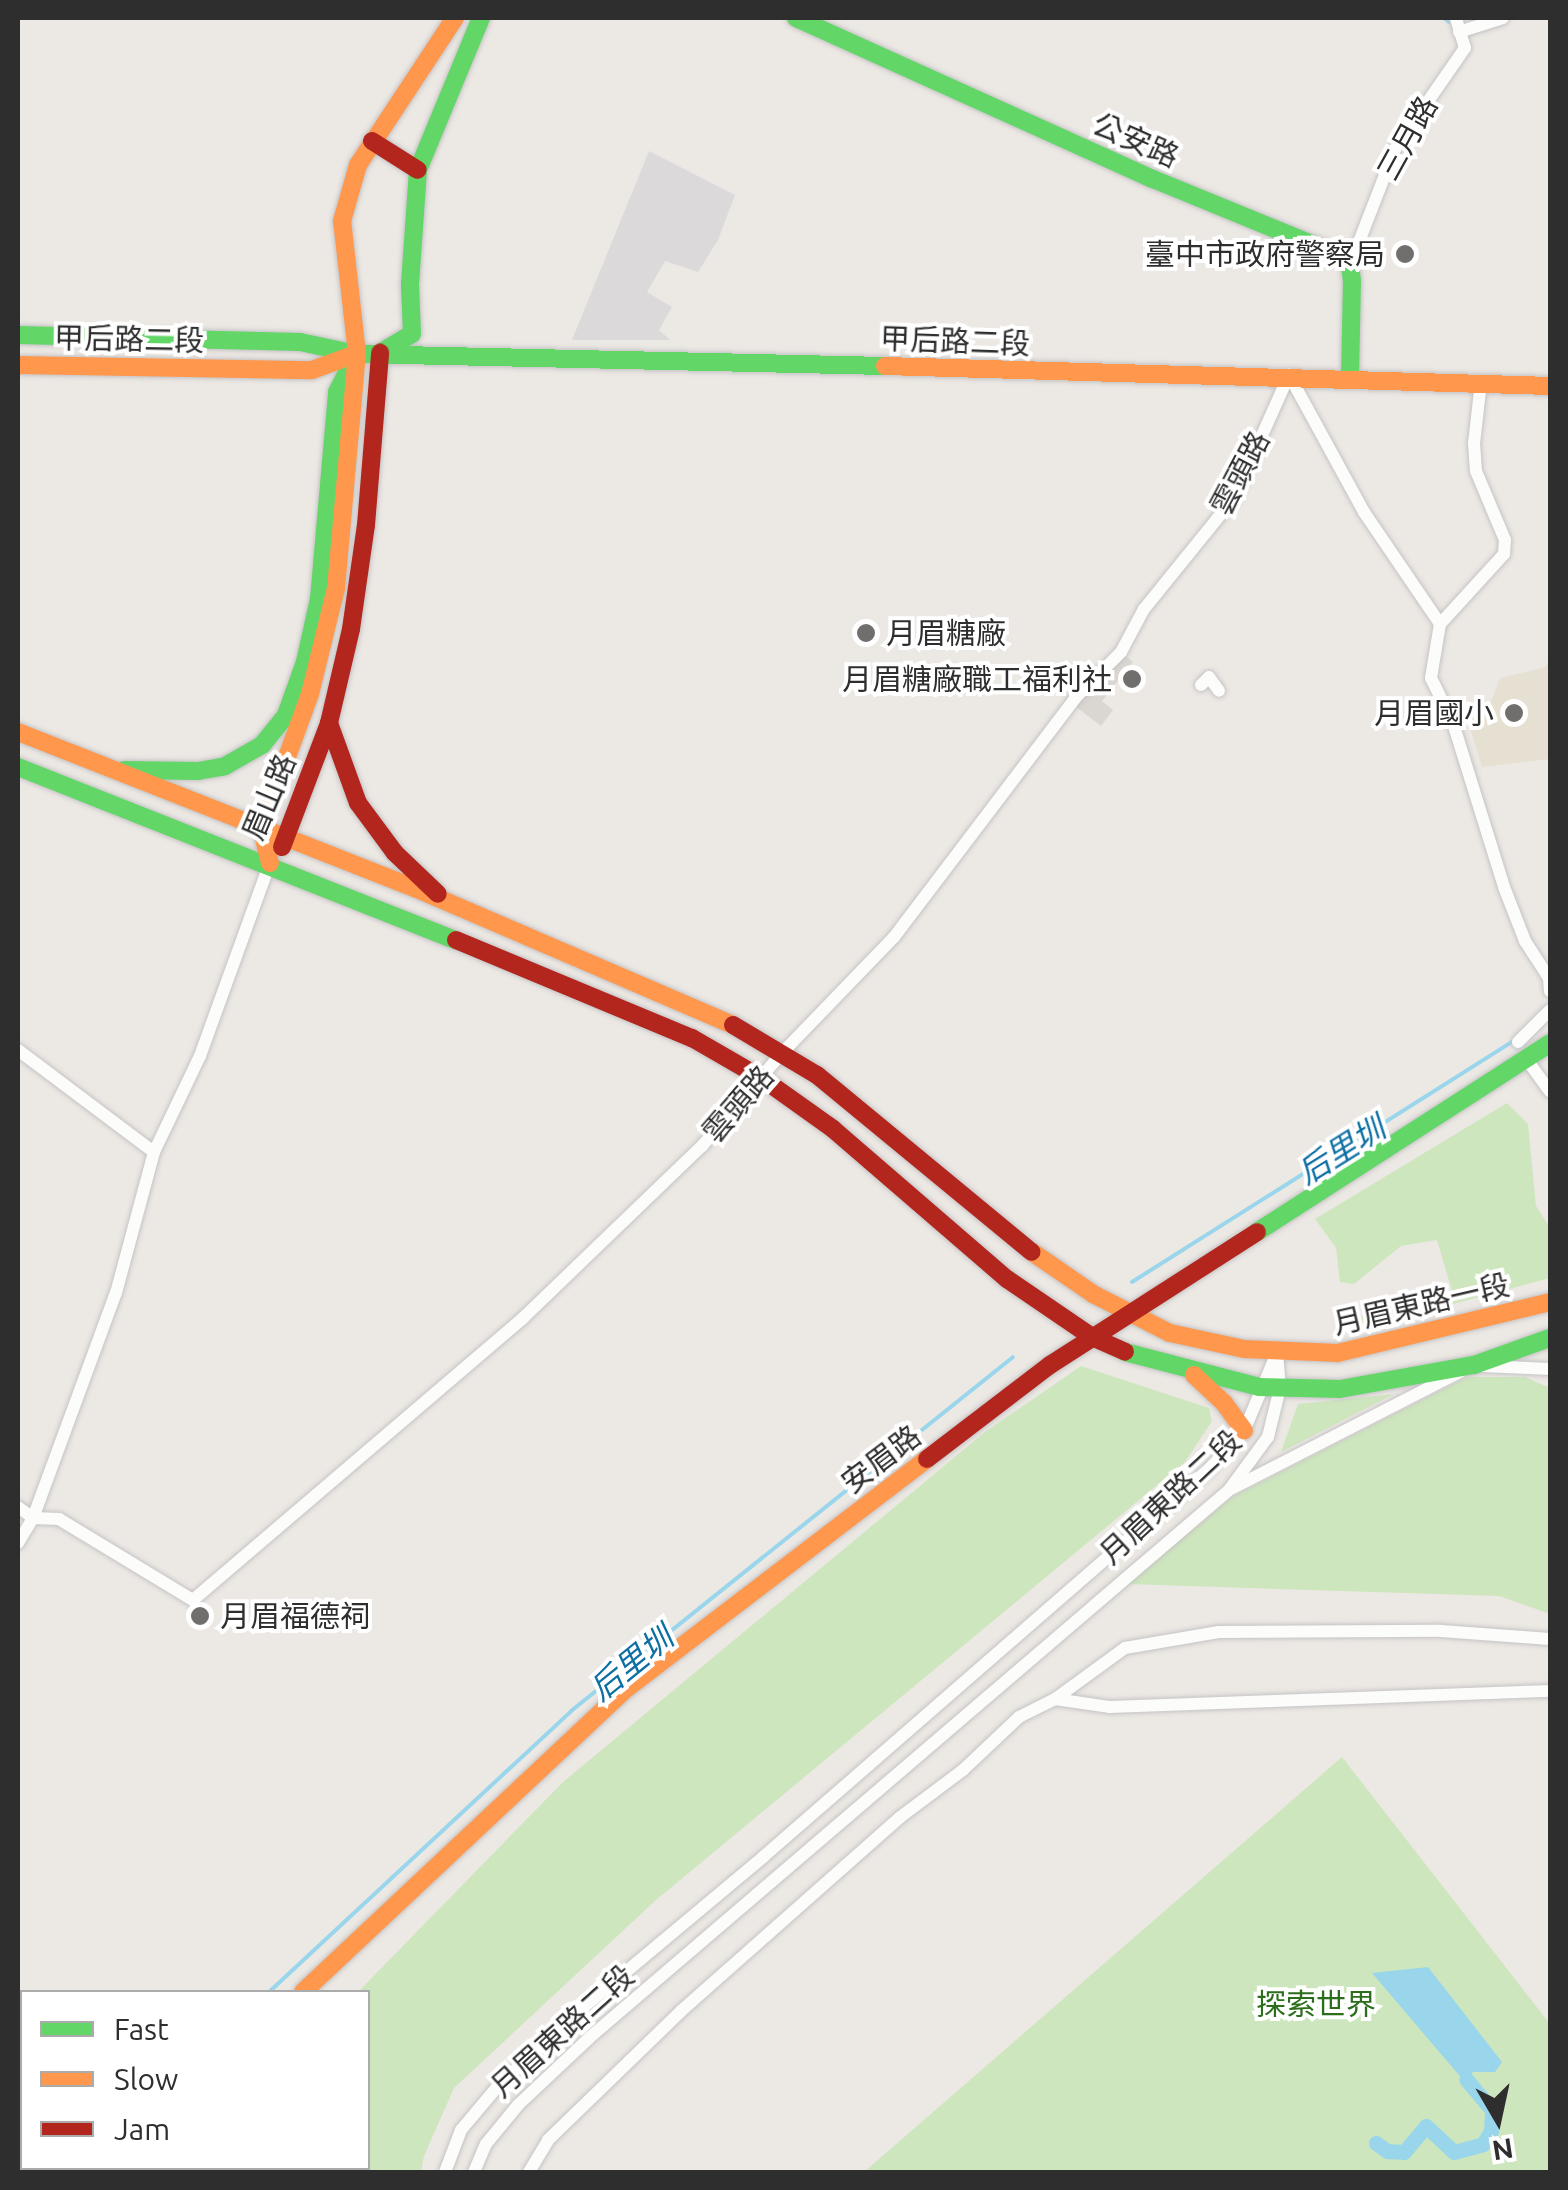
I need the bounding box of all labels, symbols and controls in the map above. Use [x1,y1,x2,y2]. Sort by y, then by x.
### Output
street label: 三月路 [1369,90,1445,186]
street label: 公安路 [1088,105,1184,175]
place label: 臺中市政府警察局 [1145,236,1385,272]
marker: 臺中市政府警察局 [1394,243,1416,265]
street label: 甲后路二段 [54,320,204,358]
street label: 甲后路二段 [879,320,1031,362]
street label: 雲頭路 [1203,425,1277,521]
place label: 月眉糖廠 [886,615,1006,651]
marker: 月眉糖廠 [855,622,877,644]
place label: 月眉糖廠職工福利社 [842,661,1112,697]
marker: 月眉糖廠職工福利社 [1121,668,1143,690]
place label: 月眉國小 [1374,695,1494,731]
marker: 月眉國小 [1503,702,1525,724]
street label: 眉山路 [235,749,303,845]
street label: 雲頭路 [695,1058,781,1150]
water label: 后里圳 [1290,1108,1392,1192]
street label: 月眉東路一段 [1329,1266,1513,1342]
street label: 安眉路 [834,1418,928,1500]
street label: 月眉東路二段 [1092,1422,1248,1572]
place label: 月眉福德祠 [220,1598,370,1634]
marker: 月眉福德祠 [189,1605,211,1627]
water label: 后里圳 [582,1618,680,1708]
street label: 月眉東路二段 [483,1957,641,2105]
park label: 探索世界 [1256,1986,1376,2022]
legend [20,1990,370,2170]
text: Fast [114,2012,169,2046]
text: Slow [114,2062,178,2096]
north arrow [1448,2070,1548,2170]
text: Jam [114,2112,170,2146]
text: N [1490,2133,1516,2167]

